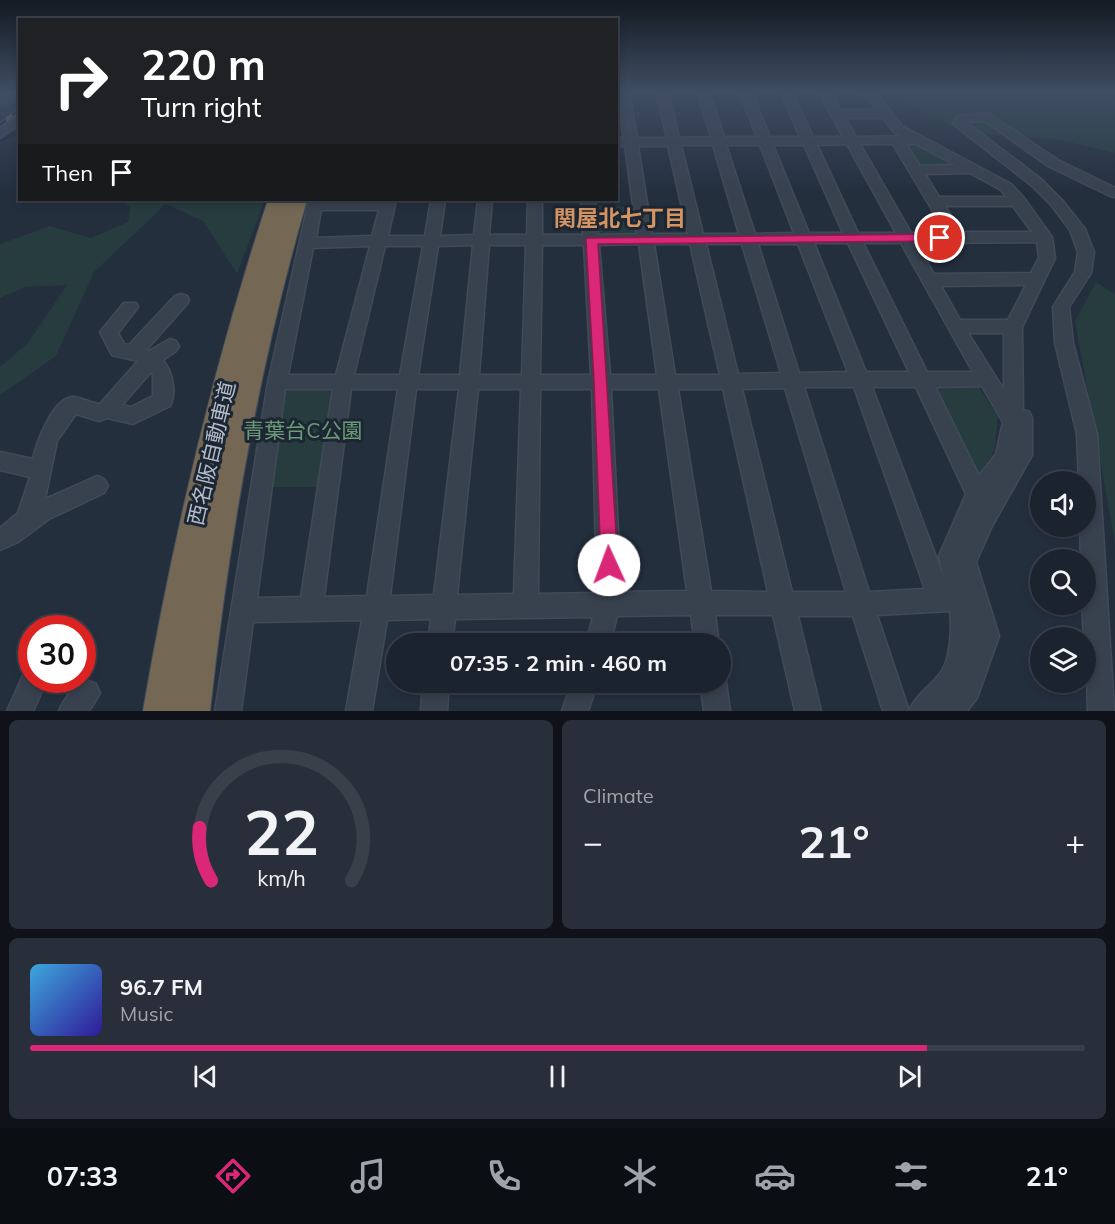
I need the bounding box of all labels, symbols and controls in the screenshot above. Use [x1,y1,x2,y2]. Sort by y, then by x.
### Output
text: 220 m [141,38,266,91]
icon: right [42,42,120,120]
text: Turn right [141,90,261,124]
icon: arrive [105,156,138,189]
text: Then [42,159,93,187]
district label: 関屋北七丁目 [554,204,686,232]
pin [914,212,965,263]
icon: arrive [923,221,956,254]
street label: 西名阪自動車道 [182,378,240,528]
park label: 青葉台C公園 [243,417,363,443]
map controls [1030,471,1096,693]
button: sound [1030,471,1096,537]
position arrow [577,533,641,597]
button: search [1030,549,1096,615]
speed limit sign: 30 [18,615,96,693]
button: layers [1030,627,1096,693]
text: 07:35 · 2 min · 460 m [450,649,667,677]
text: Climate [583,783,654,808]
text: 22 [244,792,318,871]
text: 21° [798,813,870,869]
text: − [583,821,603,862]
text: + [1065,821,1085,862]
text: km/h [257,865,305,892]
text: 96.7 FM [120,973,203,1001]
text: Music [120,1001,173,1026]
icon: previous [189,1060,222,1093]
icon: pause [541,1060,574,1093]
icon: next [893,1060,926,1093]
icon: directions [212,1155,254,1197]
icon: music [347,1155,389,1197]
icon: phone [483,1155,525,1197]
icon: climate [619,1155,661,1197]
icon: car [754,1155,796,1197]
icon: filters [890,1155,932,1197]
text: 07:33 [47,1159,118,1193]
text: 21° [1025,1159,1068,1193]

